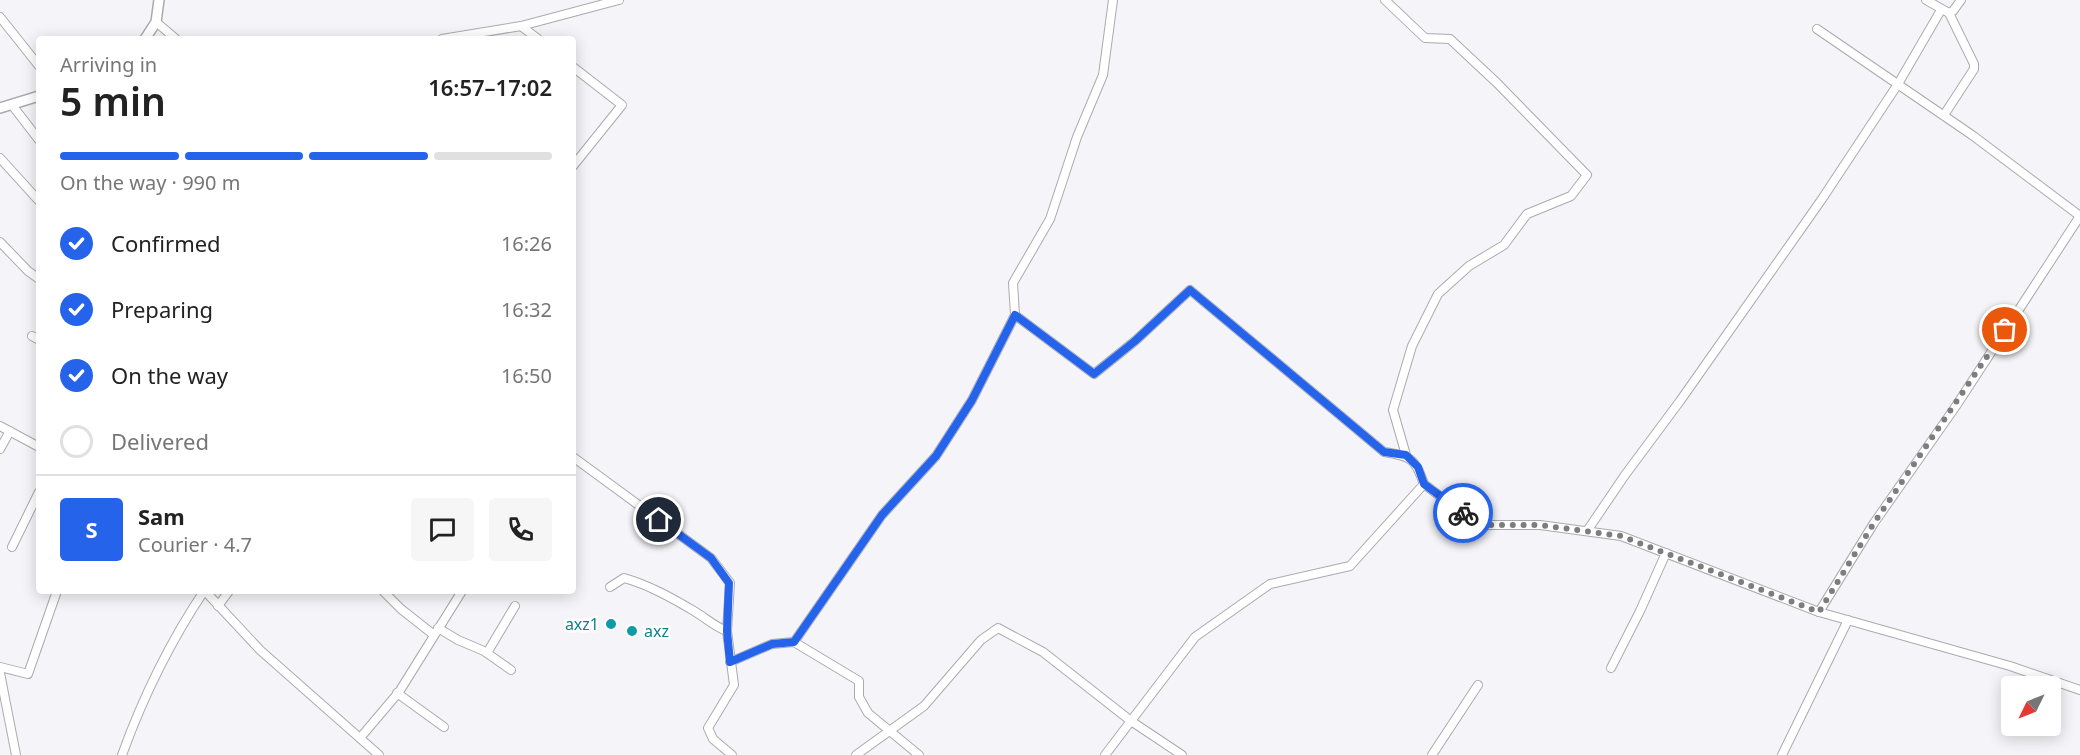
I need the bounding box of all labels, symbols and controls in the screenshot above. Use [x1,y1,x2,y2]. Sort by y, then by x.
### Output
text: Arriving in [60,51,157,78]
text: 16:57–17:02 [428,72,552,102]
text: 5 min [60,74,166,127]
text: On the way · 990 m [60,169,240,196]
icon: check [60,227,93,260]
text: Confirmed [111,228,221,258]
text: 16:26 [501,230,552,257]
icon: check [60,293,93,326]
text: Preparing [111,294,213,324]
text: 16:32 [501,296,552,323]
pin [1979,304,2030,355]
icon: bag [1988,313,2021,346]
icon: check [60,359,93,392]
text: On the way [111,360,228,390]
text: 16:50 [501,362,552,389]
text: Delivered [111,426,209,456]
courier [1433,483,1493,543]
pin [633,494,684,545]
icon: bike [1447,497,1480,530]
button: chat [411,498,474,561]
button: phone [489,498,552,561]
text: Sam [138,501,185,531]
icon: home [642,503,675,536]
text: S [85,514,98,544]
text: Courier · 4.7 [138,531,252,558]
place label: axz1 [565,613,599,635]
marker: axz1 [604,617,618,631]
place label: axz [644,620,669,642]
marker: axz [625,624,639,638]
north arrow [2001,676,2061,736]
map controls [2001,676,2061,736]

